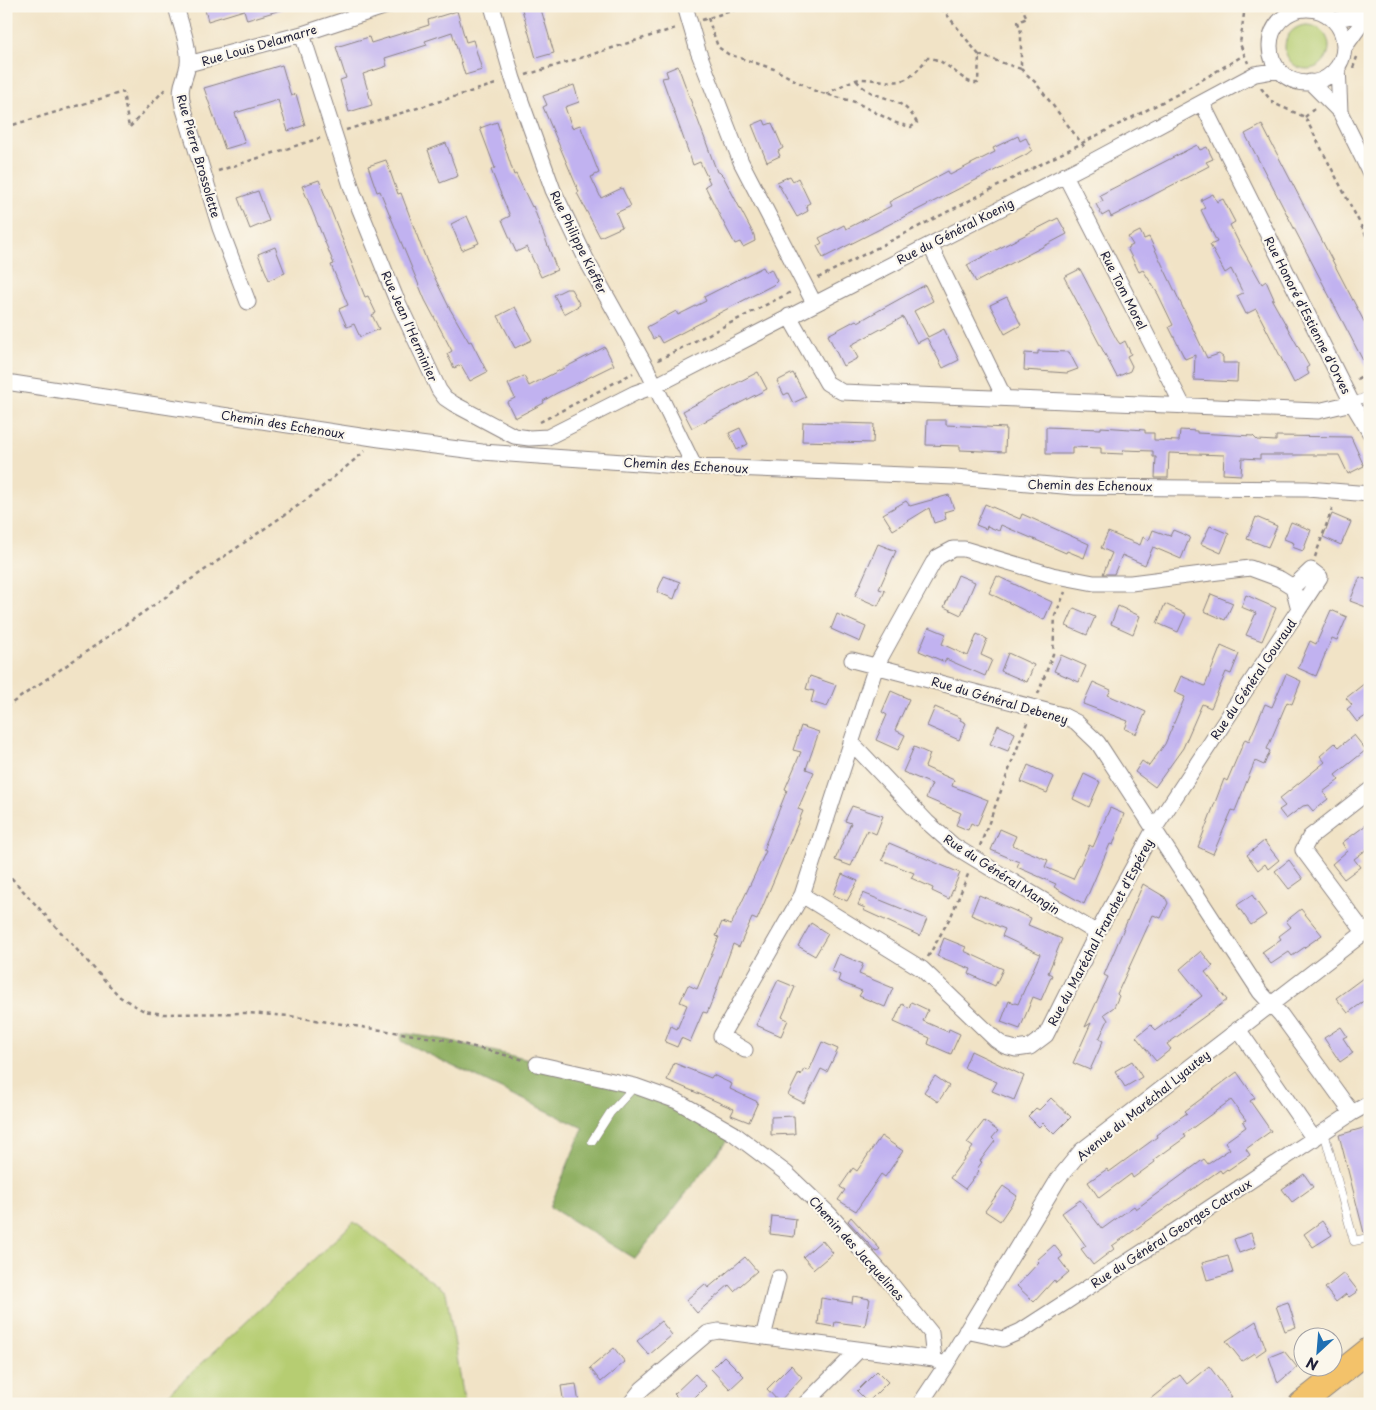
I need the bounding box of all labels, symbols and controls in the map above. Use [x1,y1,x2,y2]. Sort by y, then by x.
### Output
street label: Rue Louis Delamarre [199,20,319,70]
street label: Rue Pierre Brossolette [173,92,225,220]
street label: Rue Philippe Kieffer [546,187,612,297]
street label: Rue du Général Koenig [893,194,1017,268]
street label: Rue Honoré d'Estienne d'Orves [1260,233,1356,397]
street label: Rue Tom Morel [1096,248,1152,332]
street label: Rue Jean l'Herminier [377,268,443,385]
street label: Chemin des Echenoux [220,405,346,443]
street label: Chemin des Echenoux [623,453,749,477]
street label: Chemin des Echenoux [1027,475,1153,495]
street label: Rue du Général Gouraud [1206,614,1301,743]
street label: Rue du Général Debeney [930,672,1071,728]
street label: Rue du Général Mangin [940,830,1064,918]
street label: Rue du Maréchal Franchet d'Espérey [1043,835,1157,1029]
street label: Avenue du Maréchal Lyautey [1072,1045,1214,1165]
street label: Rue du Général Georges Catroux [1087,1174,1255,1292]
street label: Chemin des Jacquelines [805,1192,909,1305]
north arrow [1294,1328,1344,1378]
text: N [1302,1352,1322,1376]

